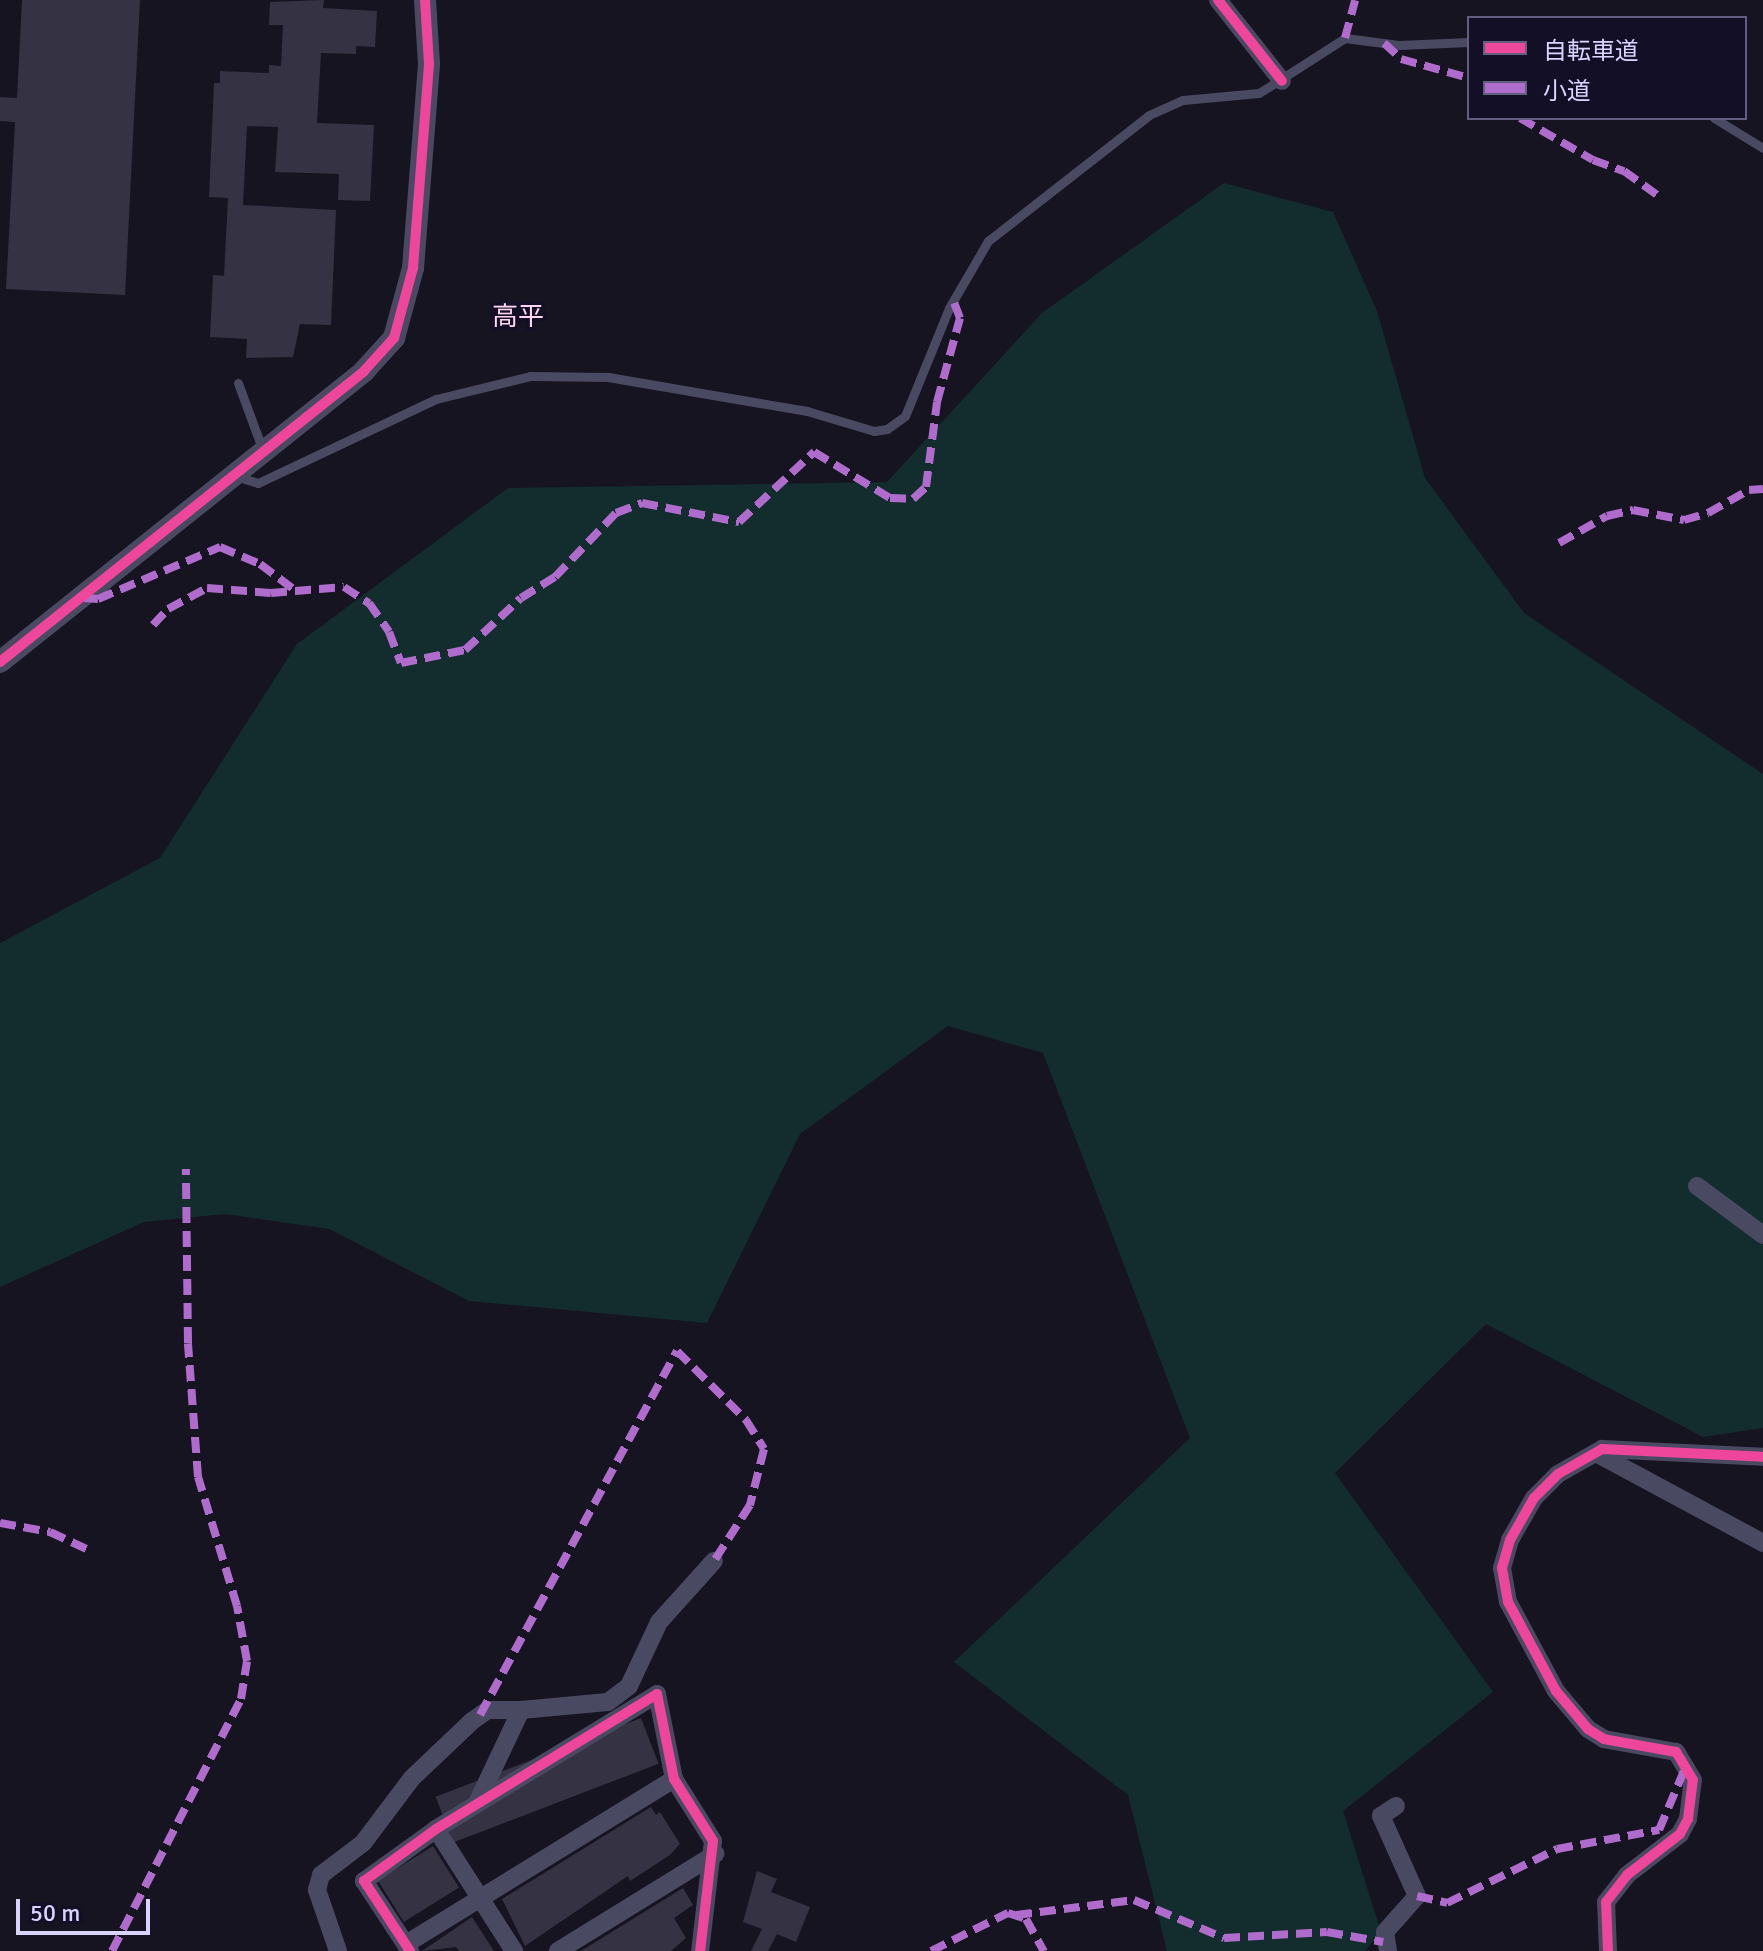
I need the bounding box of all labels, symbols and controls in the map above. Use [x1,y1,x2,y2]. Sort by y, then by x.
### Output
legend [1467,16,1747,120]
text: 自転車道 [1543,36,1639,66]
text: 小道 [1543,76,1591,106]
district label: 高平 [492,302,544,334]
scale bar [20,1883,154,1933]
text: 50 m [30,1898,80,1928]

